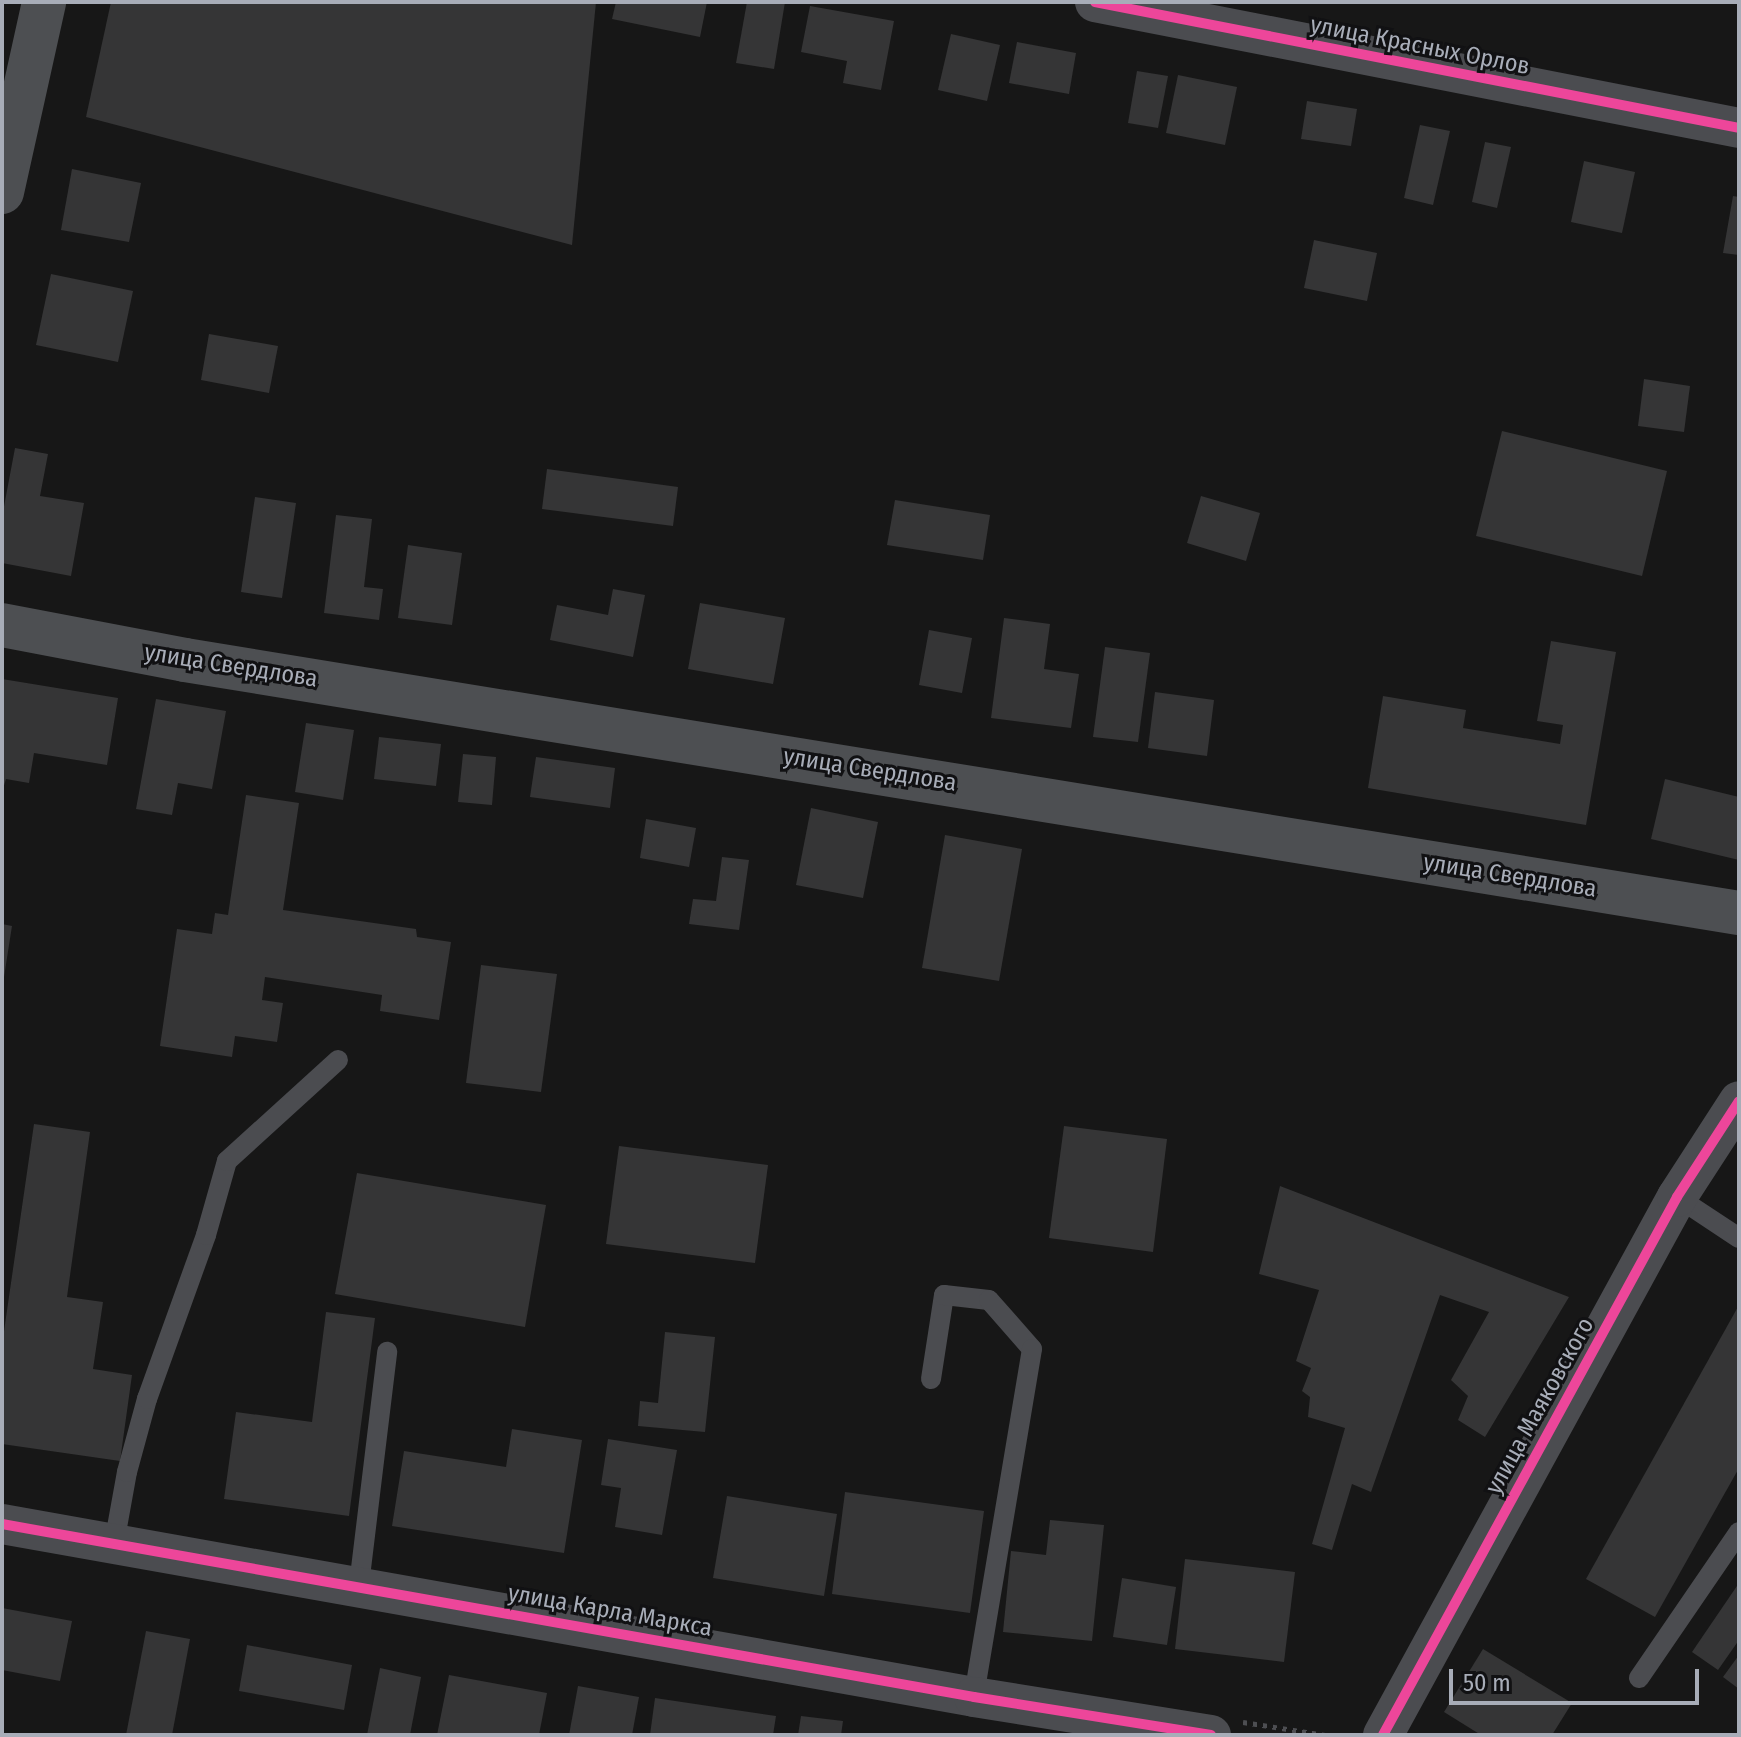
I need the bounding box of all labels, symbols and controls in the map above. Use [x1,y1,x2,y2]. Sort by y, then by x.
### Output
street label: улица Красных Орлов [1308,11,1532,81]
street label: улица Свердлова [142,638,320,694]
street label: улица Свердлова [781,742,959,798]
street label: улица Свердлова [1421,848,1599,904]
street label: улица Маяковского [1480,1313,1600,1499]
street label: улица Карла Маркса [506,1579,714,1643]
scale bar [1453,1653,1703,1703]
text: 50 m [1463,1669,1511,1697]

